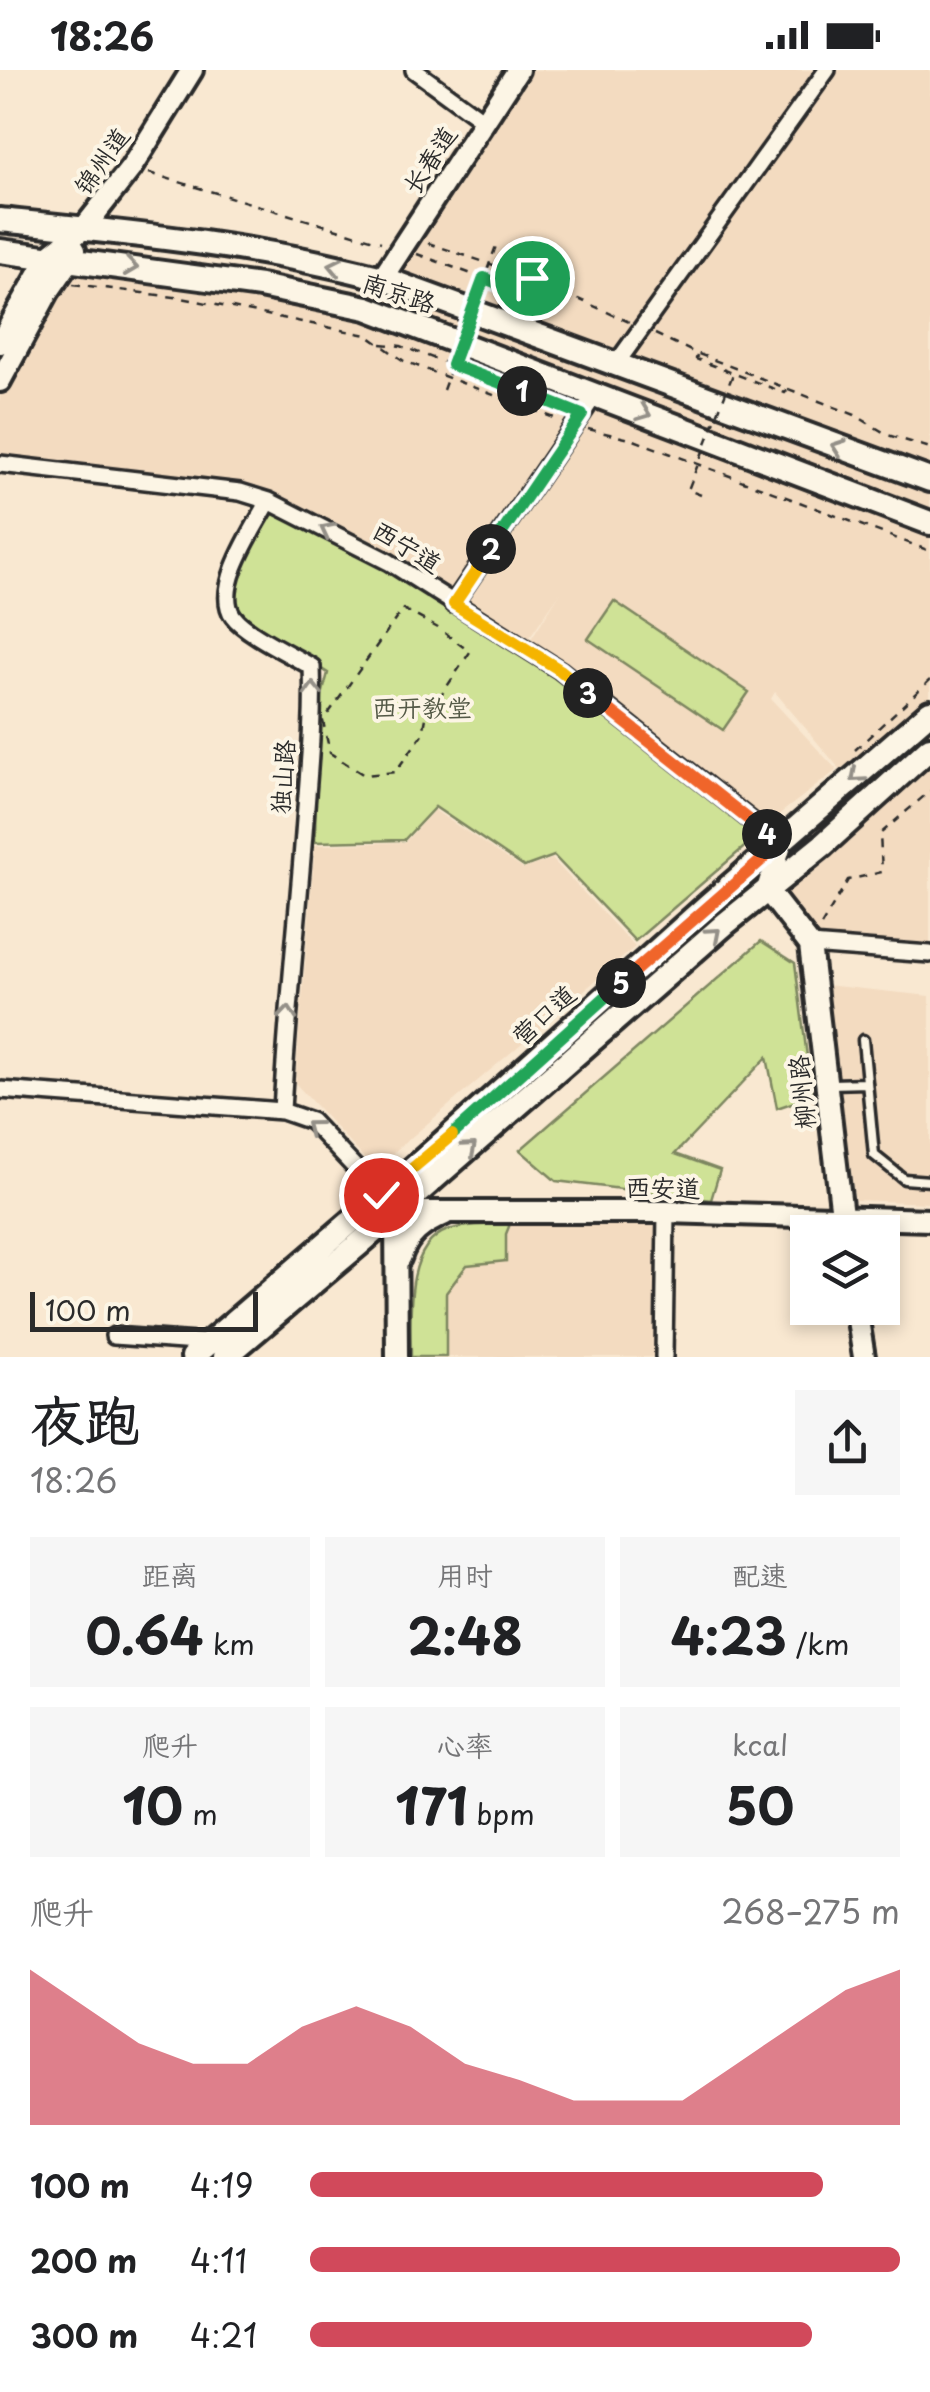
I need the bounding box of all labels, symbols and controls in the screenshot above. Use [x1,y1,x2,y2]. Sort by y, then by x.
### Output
text: 18:26 [50,7,154,64]
street label: 长春道 [393,118,466,201]
street label: 锦州道 [64,119,138,202]
pin [490,236,575,321]
icon: arrive [505,251,560,306]
one-way arrow [123,256,140,277]
one-way arrow [327,257,344,278]
street label: 南京路 [358,262,441,322]
pin: 1 [497,366,547,416]
text: 1 [515,369,529,412]
one-way arrow [634,401,651,422]
one-way arrow [831,438,848,459]
street label: 西宁道 [366,511,449,582]
one-way arrow [320,523,338,542]
pin: 2 [466,524,516,574]
text: 2 [481,527,501,570]
pin: 3 [563,668,613,718]
text: 3 [579,671,597,714]
one-way arrow [302,681,323,697]
park label: 西开教堂 [372,688,472,726]
street label: 独山路 [260,738,304,816]
one-way arrow [850,765,869,783]
pin: 4 [742,809,792,859]
text: 4 [757,812,777,855]
one-way arrow [702,927,721,945]
pin: 5 [596,958,646,1008]
text: 5 [612,961,630,1004]
street label: 营口道 [503,975,584,1053]
one-way arrow [277,1005,298,1021]
street label: 柳州路 [778,1053,824,1131]
one-way arrow [306,1121,324,1138]
one-way arrow [458,1141,476,1159]
pin [339,1153,424,1238]
street label: 西安道 [625,1167,701,1207]
icon: check [354,1168,409,1223]
map controls [790,1215,900,1325]
button: layers [790,1215,900,1325]
scale bar [30,1287,258,1332]
text: 100 m [45,1288,131,1331]
text: 夜跑 [30,1377,140,1460]
button: share [795,1390,900,1495]
text: 18:26 [30,1456,117,1504]
text: 距离 [142,1553,198,1596]
text: 用时 [437,1553,493,1596]
text: 配速 [732,1553,788,1596]
text: 0.64 [85,1596,204,1672]
text: 2:48 [407,1596,523,1672]
text: 4:23 [671,1596,787,1672]
text: km [204,1622,255,1665]
text: /km [787,1622,849,1665]
text: 爬升 [142,1723,198,1766]
text: 心率 [437,1723,493,1766]
text: kcal [732,1723,788,1766]
text: 10 [122,1766,183,1842]
text: 171 [395,1766,468,1842]
text: 50 [726,1766,794,1842]
text: m [183,1792,218,1835]
text: bpm [468,1792,535,1835]
text: 爬升 [30,1887,94,1935]
text: 268–275 m [721,1887,900,1935]
text: 100 m [30,2161,130,2209]
text: 4:19 [190,2161,253,2209]
text: 200 m [30,2236,137,2284]
text: 4:11 [190,2236,247,2284]
text: 300 m [30,2311,138,2359]
text: 4:21 [190,2311,257,2359]

